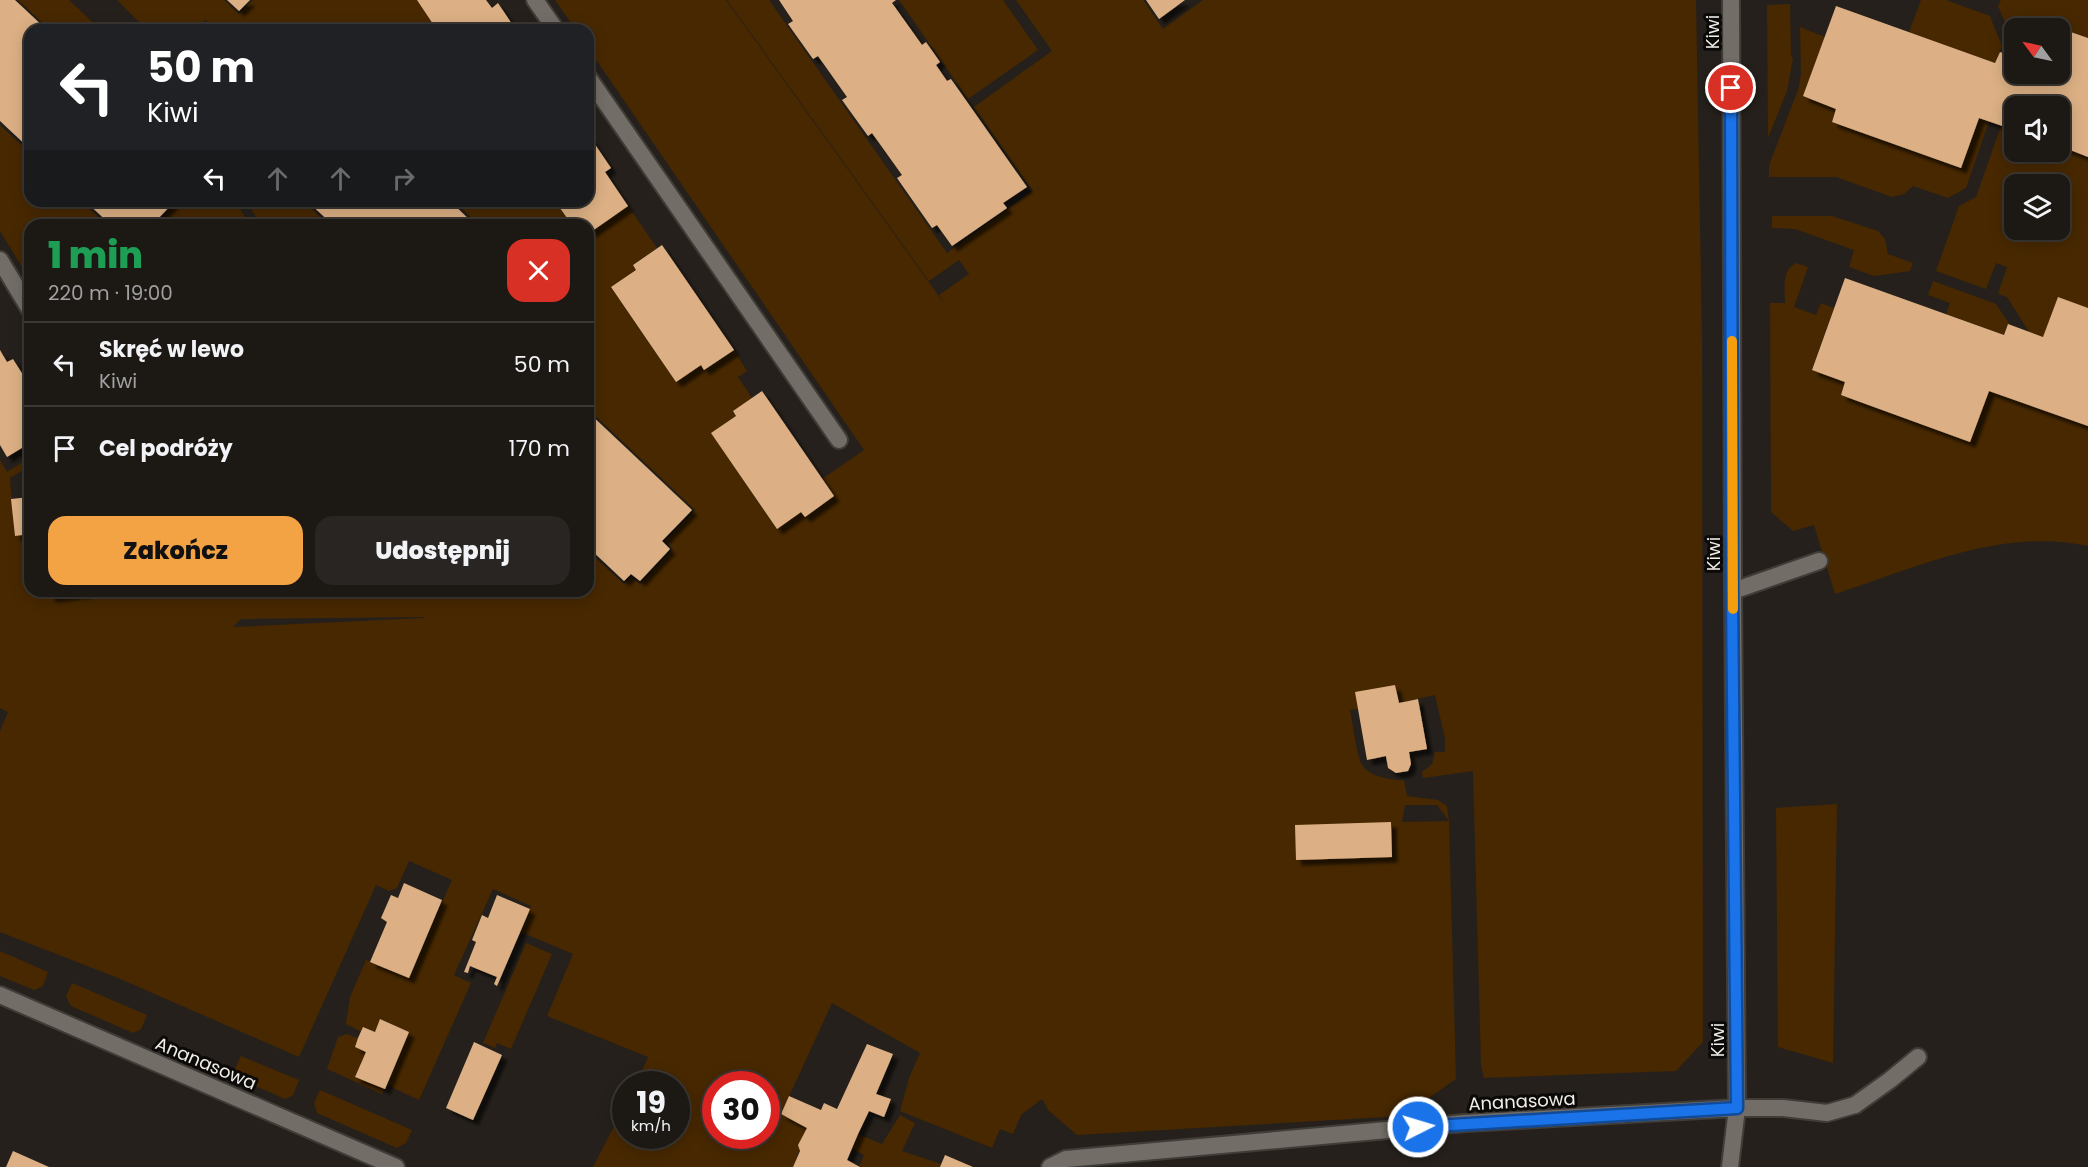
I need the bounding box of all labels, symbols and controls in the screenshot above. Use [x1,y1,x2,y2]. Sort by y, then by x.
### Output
street label: Kiwi [1700,15,1725,49]
north arrow [2004,18,2070,84]
map controls [2004,18,2070,240]
text: 50 m [147,38,255,97]
icon: left [48,48,126,126]
pin [1705,62,1756,113]
icon: arrive [1714,71,1747,104]
text: Kiwi [147,94,199,131]
button: sound [2004,96,2070,162]
icon: left [198,162,231,195]
icon: ahead [261,162,294,195]
icon: ahead [324,162,357,195]
icon: right [387,162,420,195]
button: layers [2004,174,2070,240]
text: 1 min [48,230,143,281]
button: close [507,239,570,302]
text: 220 m · 19:00 [48,279,173,307]
text: Skręć w lewo [99,334,244,365]
icon: left [48,348,81,381]
text: 50 m [514,349,570,380]
text: Kiwi [99,367,137,395]
icon: arrive [48,432,81,465]
text: Cel podróży [99,433,233,464]
text: 170 m [509,433,570,464]
button: Zakończ [48,516,303,585]
button: Udostępnij [315,516,570,585]
street label: Kiwi [1701,537,1726,571]
street label: Kiwi [1705,1023,1730,1057]
street label: Ananasowa [152,1031,260,1095]
speed limit sign: 30 [702,1071,780,1149]
text: 19 [636,1081,666,1124]
street label: Ananasowa [1468,1086,1576,1116]
position arrow [1386,1095,1450,1159]
text: km/h [631,1115,671,1136]

